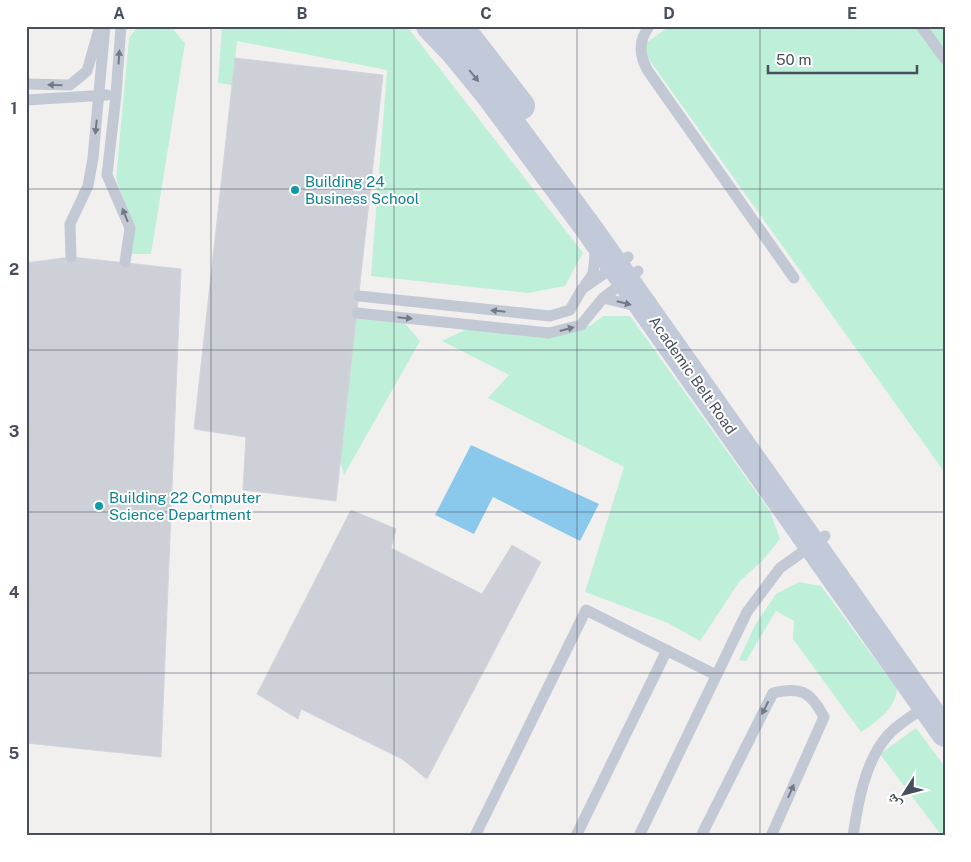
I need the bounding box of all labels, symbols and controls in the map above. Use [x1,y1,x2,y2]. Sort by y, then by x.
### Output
text: A [113,4,125,23]
text: B [297,4,308,23]
text: C [480,4,492,23]
text: D [663,4,675,23]
text: E [847,4,857,23]
scale bar [768,42,917,74]
one-way arrow [115,49,123,65]
text: 50 m [776,51,811,68]
one-way arrow [469,69,479,82]
one-way arrow [46,81,62,89]
text: 1 [11,99,17,118]
one-way arrow [92,119,100,135]
place label: Building 24 Business School [305,173,419,207]
marker: Building 24 Business School [289,184,301,196]
one-way arrow [121,207,129,222]
text: 2 [9,260,19,279]
one-way arrow [617,300,632,308]
one-way arrow [489,306,505,314]
street label: Academic Belt Road [646,313,740,437]
one-way arrow [398,314,414,322]
one-way arrow [559,325,574,333]
text: 3 [9,422,19,441]
place label: Building 22 Computer Science Department [109,489,261,523]
marker: Building 22 Computer Science Department [93,500,105,512]
text: 4 [9,583,20,602]
one-way arrow [761,701,769,715]
text: 5 [9,744,20,763]
north arrow [878,770,928,820]
one-way arrow [788,784,796,798]
text: ش [883,790,905,812]

